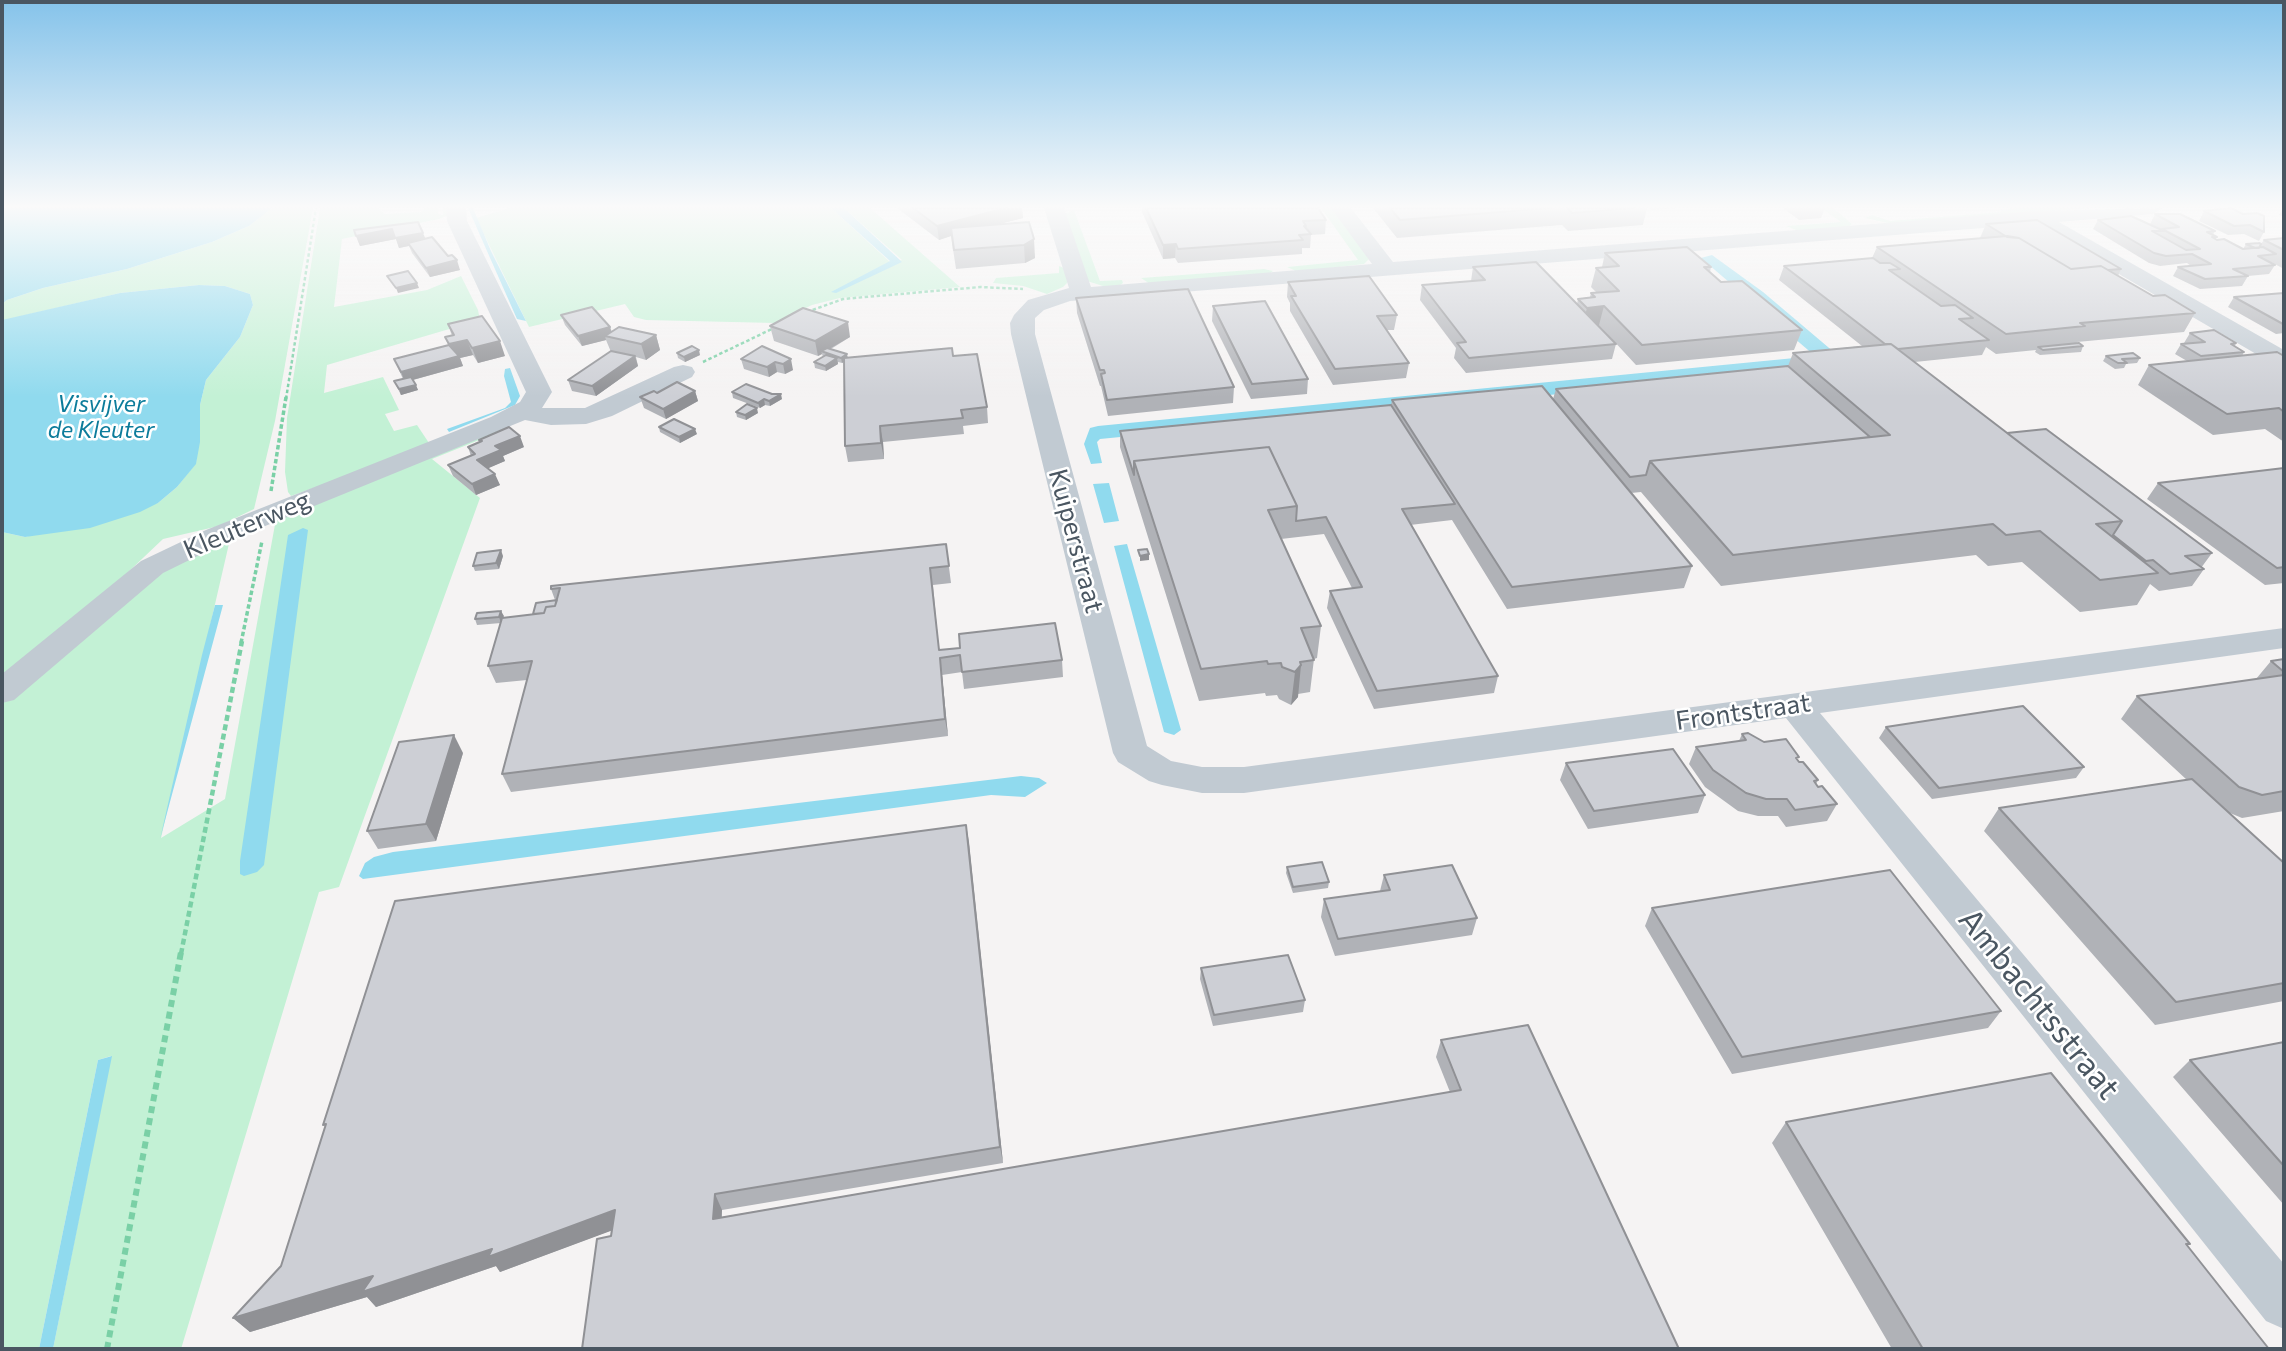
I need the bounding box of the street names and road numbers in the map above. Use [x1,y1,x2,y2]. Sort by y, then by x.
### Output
street label: Kuiperstraat [1042,466,1110,616]
street label: Kleuterweg [179,484,315,566]
street label: Frontstraat [1674,687,1812,737]
street label: Ambachtsstraat [1950,901,2128,1107]

